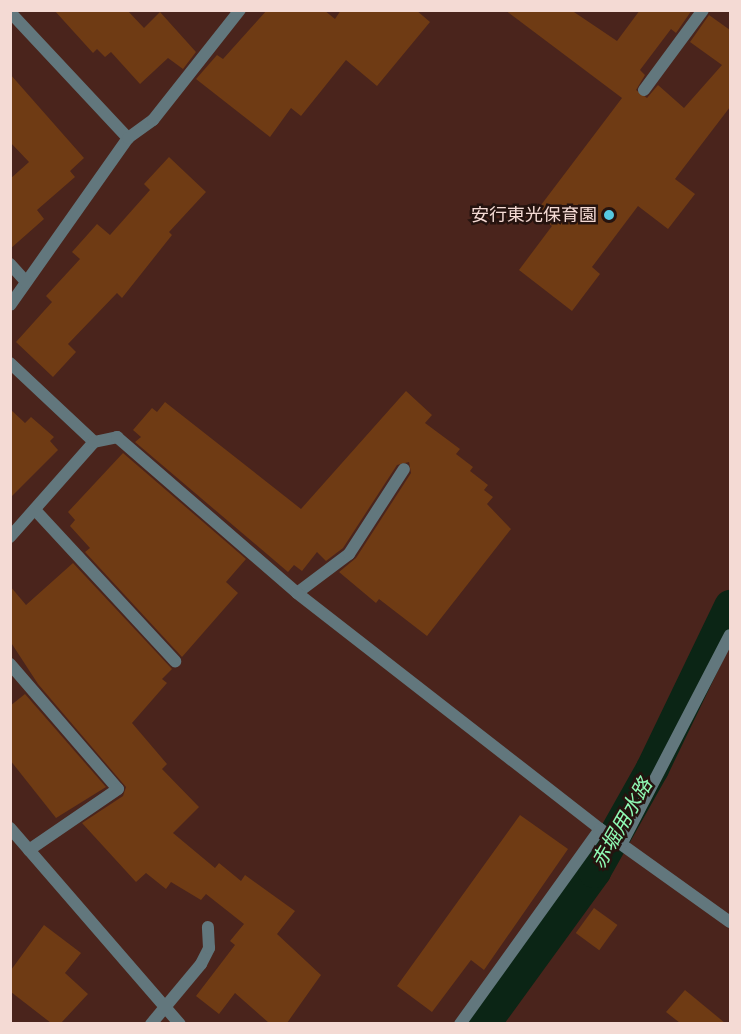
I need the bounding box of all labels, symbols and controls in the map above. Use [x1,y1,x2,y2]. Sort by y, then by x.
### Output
place label: 安行東光保育園 [471,204,597,226]
marker: 安行東光保育園 [602,208,616,222]
water label: 赤堀用水路 [586,774,656,872]

